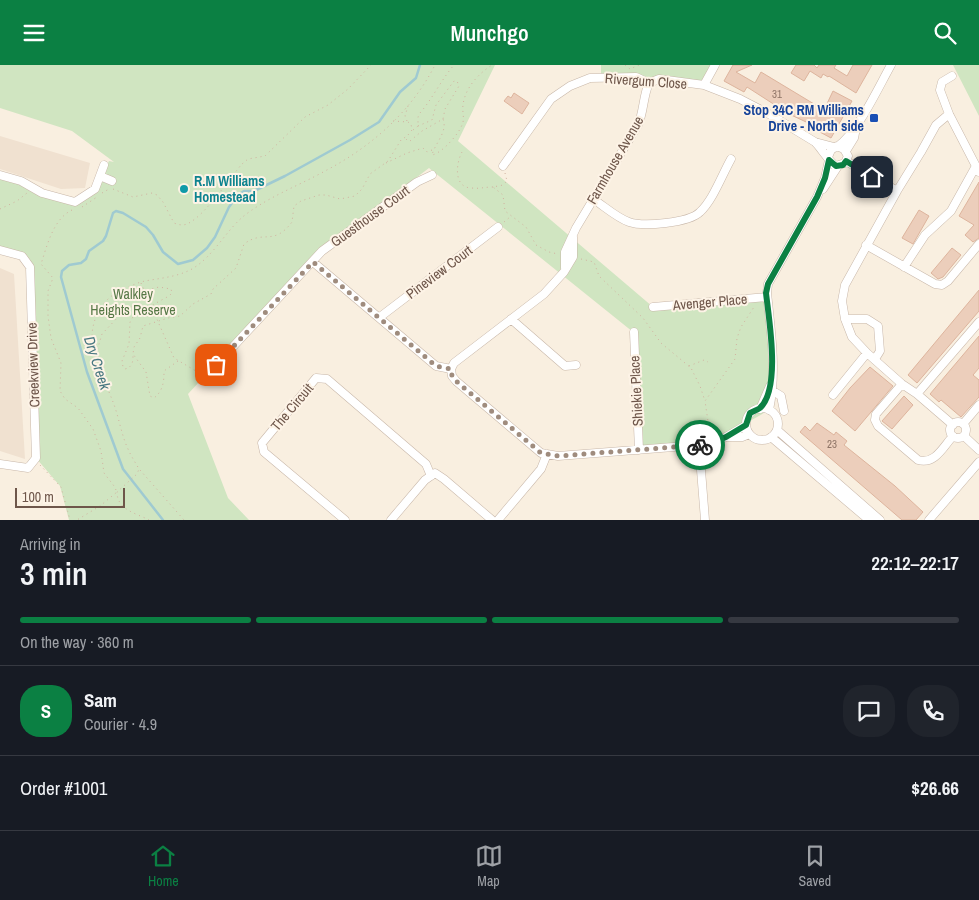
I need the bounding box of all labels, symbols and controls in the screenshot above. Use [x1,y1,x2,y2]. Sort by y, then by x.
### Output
text: Munchgo [450,18,529,48]
icon: menu [20,19,48,47]
icon: search [931,19,959,47]
street label: Rivergum Close [604,69,688,93]
house number: 31 [772,87,782,101]
place label: Stop 34C RM Williams Drive - North side [744,101,864,135]
marker: Stop 34C RM Williams Drive - North side [868,112,880,124]
street label: Farmhouse Avenue [583,113,647,207]
pin [851,156,893,198]
icon: home [858,163,886,191]
place label: R.M Williams Homestead [194,172,265,206]
street label: Guesthouse Court [327,181,413,251]
marker: R.M Williams Homestead [178,183,190,195]
street label: Pineview Court [402,241,476,303]
park label: Walkley Heights Reserve [90,285,176,319]
street label: Avenger Place [671,290,748,314]
street label: Creekview Drive [23,322,43,408]
water label: Dry Creek [79,333,116,393]
pin [195,344,237,386]
icon: bag [202,351,230,379]
street label: Shiekie Place [625,355,647,427]
street label: The Circuit [267,379,317,435]
courier [675,420,725,470]
icon: bike [686,431,714,459]
house number: 23 [827,437,837,451]
scale bar [15,485,125,508]
text: 100 m [22,488,54,506]
text: Arriving in [20,533,81,555]
text: 22:12–22:17 [871,550,959,576]
text: 3 min [20,552,88,595]
text: On the way · 360 m [20,631,134,653]
button: chat [843,685,895,737]
button: phone [907,685,959,737]
text: Sam [84,687,117,713]
text: S [41,698,51,724]
text: Courier · 4.9 [84,713,157,735]
text: Order #1001 [20,775,107,801]
text: $26.66 [911,775,959,801]
tab: Home [148,842,179,890]
tab: Map [475,842,503,890]
tab: Saved [798,842,831,890]

